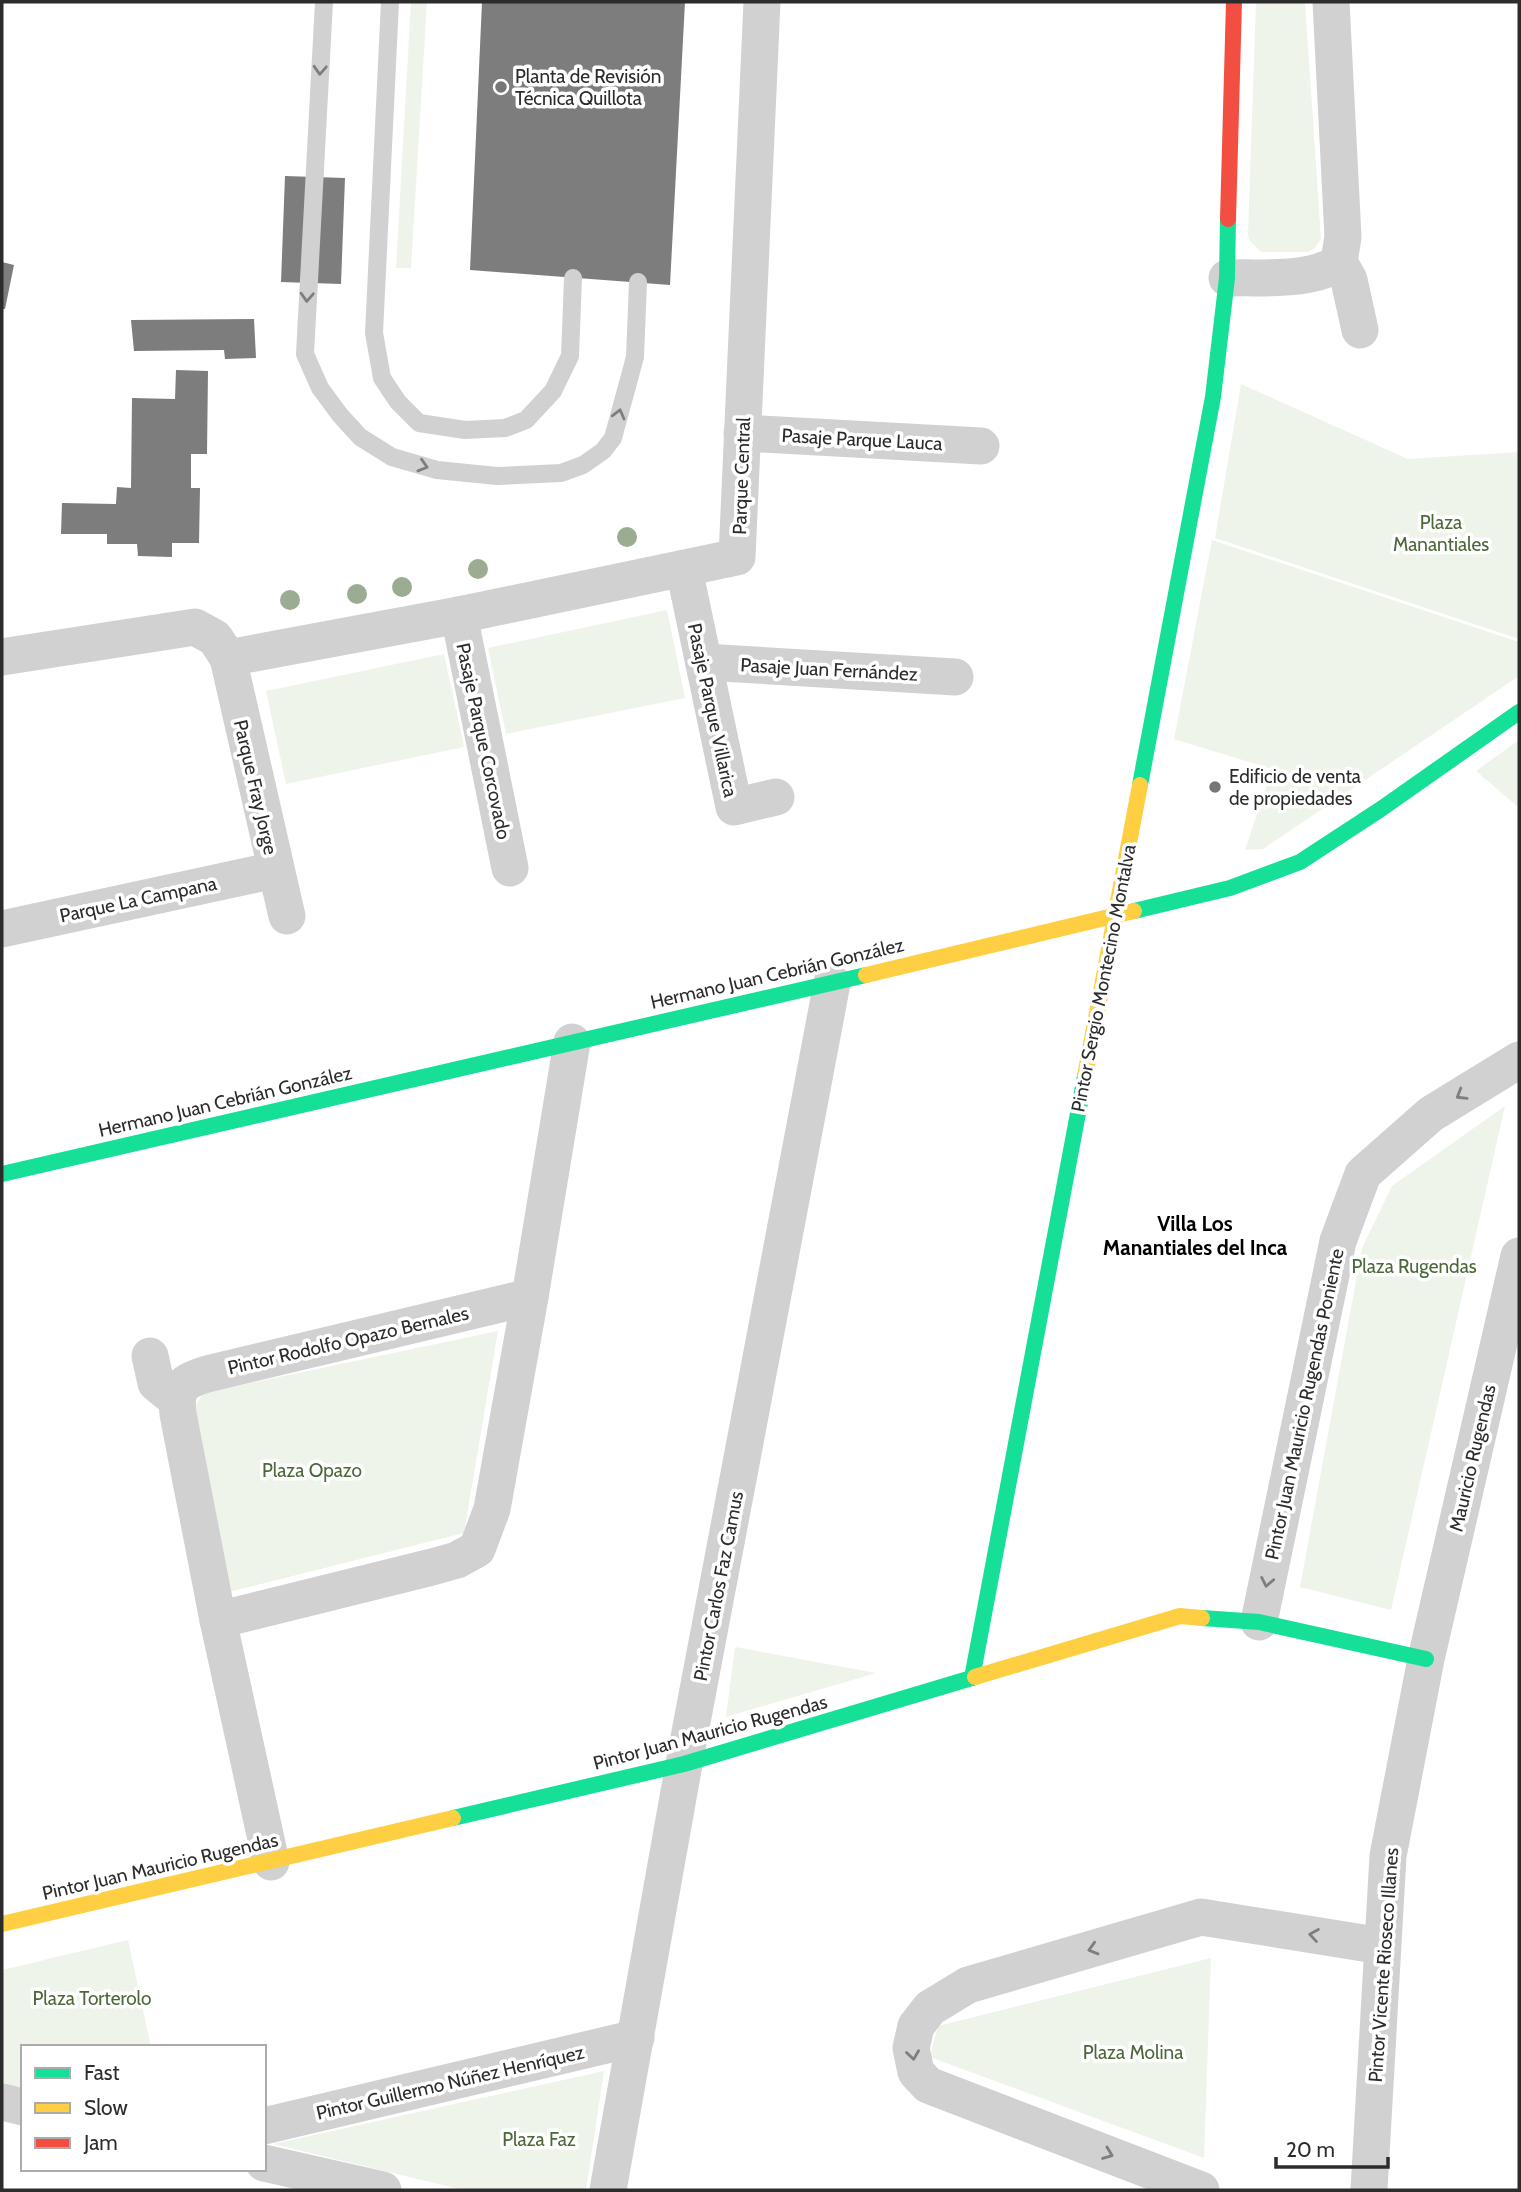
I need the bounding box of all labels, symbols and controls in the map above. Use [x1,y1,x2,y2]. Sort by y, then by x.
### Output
one-way arrow [312,65,327,76]
place label: Planta de Revisión Técnica Quillota [515,65,661,110]
marker: Planta de Revisión Técnica Quillota [493,79,509,95]
one-way arrow [300,292,315,303]
one-way arrow [611,409,625,421]
street label: Parque Central [728,416,755,535]
street label: Pasaje Parque Lauca [781,424,943,455]
one-way arrow [417,458,429,473]
park label: Plaza Manantiales [1393,511,1489,556]
street label: Pasaje Parque Villarica [683,621,742,799]
street label: Pasaje Parque Corcovado [451,641,516,842]
street label: Pasaje Juan Fernández [740,653,918,686]
street label: Parque Fray Jorge [229,717,282,857]
place label: Edificio de venta de propiedades [1229,765,1361,810]
marker: Edificio de venta de propiedades [1207,779,1223,795]
street label: Pintor Sergio Montecino Montalva [1066,842,1141,1114]
street label: Parque La Campana [58,872,219,927]
street label: Hermano Juan Cebrián González [648,933,906,1014]
street label: Hermano Juan Cebrián González [96,1061,354,1142]
one-way arrow [1455,1087,1468,1100]
district label: Villa Los Manantiales del Inca [1103,1211,1288,1260]
street label: Pintor Juan Mauricio Rugendas Poniente [1260,1246,1349,1562]
park label: Plaza Rugendas [1351,1255,1477,1278]
street label: Pintor Rodolfo Opazo Bernales [225,1302,471,1379]
street label: Mauricio Rugendas [1444,1382,1501,1534]
park label: Plaza Opazo [262,1459,362,1482]
street label: Pintor Carlos Faz Camus [689,1489,748,1683]
one-way arrow [1261,1576,1276,1588]
street label: Pintor Juan Mauricio Rugendas [591,1690,830,1775]
street label: Pintor Juan Mauricio Rugendas [40,1828,280,1905]
street label: Pintor Vicente Rioseco Illanes [1364,1847,1403,2083]
one-way arrow [1309,1928,1320,1943]
one-way arrow [1087,1940,1099,1955]
park label: Plaza Torterolo [33,1987,151,2010]
street label: Pintor Guillermo Núñez Henríquez [314,2040,586,2125]
park label: Plaza Molina [1083,2041,1183,2064]
legend [21,2045,266,2171]
one-way arrow [906,2049,921,2061]
text: Fast [84,2060,120,2085]
text: Slow [84,2095,128,2120]
scale bar [1276,2126,1388,2170]
park label: Plaza Faz [502,2128,576,2151]
text: Jam [83,2130,118,2155]
text: 20 m [1286,2137,1335,2162]
one-way arrow [1101,2145,1113,2159]

